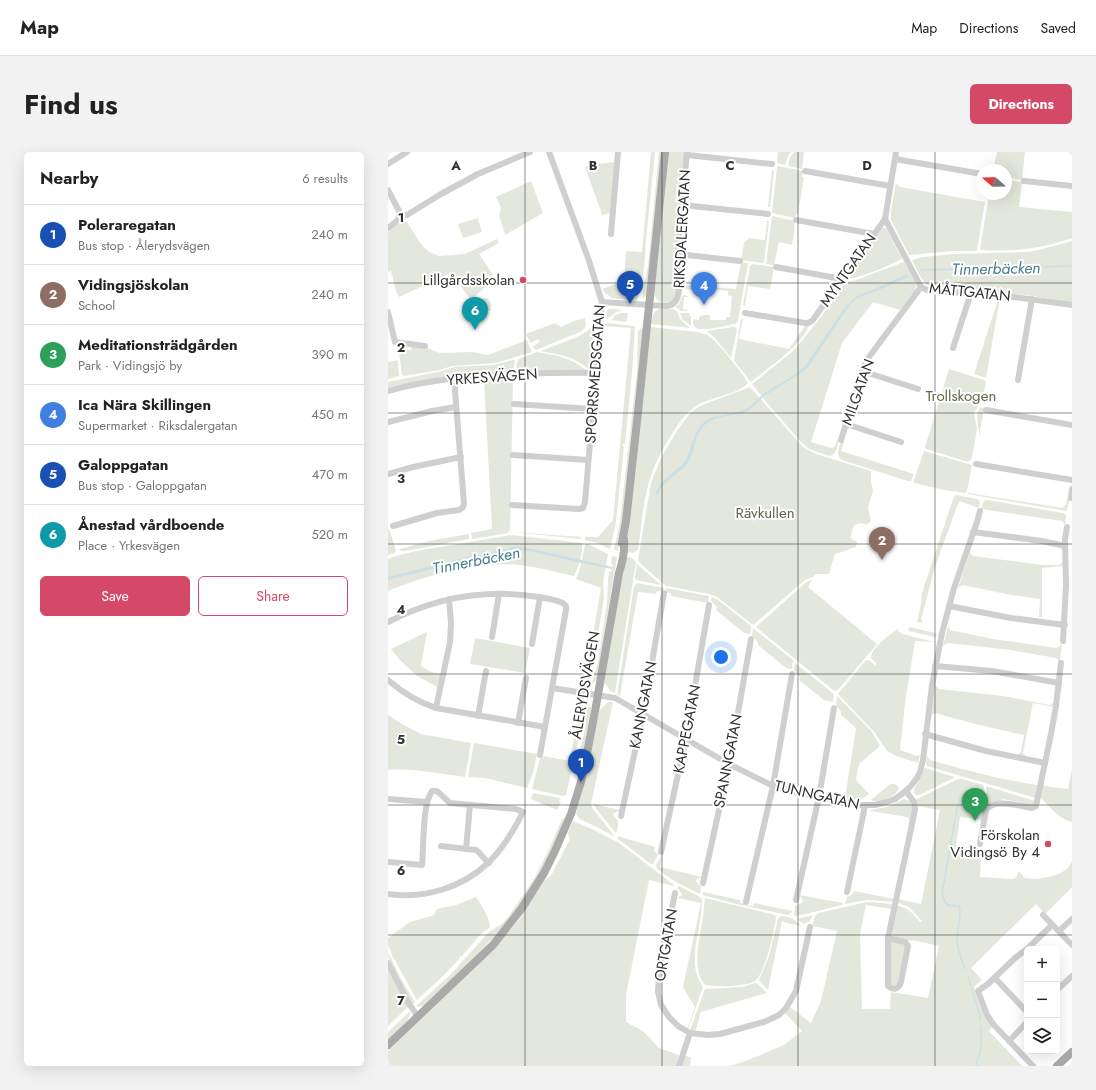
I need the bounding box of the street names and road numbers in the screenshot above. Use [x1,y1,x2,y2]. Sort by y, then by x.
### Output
street label: RIKSDALERGATAN [668,169,696,289]
street label: MYNTGATAN [814,229,882,311]
street label: MÅTTGATAN [928,277,1012,307]
street label: SPORRSMEDSGATAN [579,304,611,444]
street label: MILGATAN [836,356,880,428]
street label: YRKESVÄGEN [446,363,538,391]
street label: ÅLERYDSVÄGEN [565,629,605,741]
street label: KANNGATAN [624,659,662,751]
street label: KAPPEGATAN [668,683,706,775]
street label: SPANNGATAN [708,712,748,810]
street label: TUNNGATAN [772,775,862,815]
street label: ORTGATAN [649,907,683,983]

